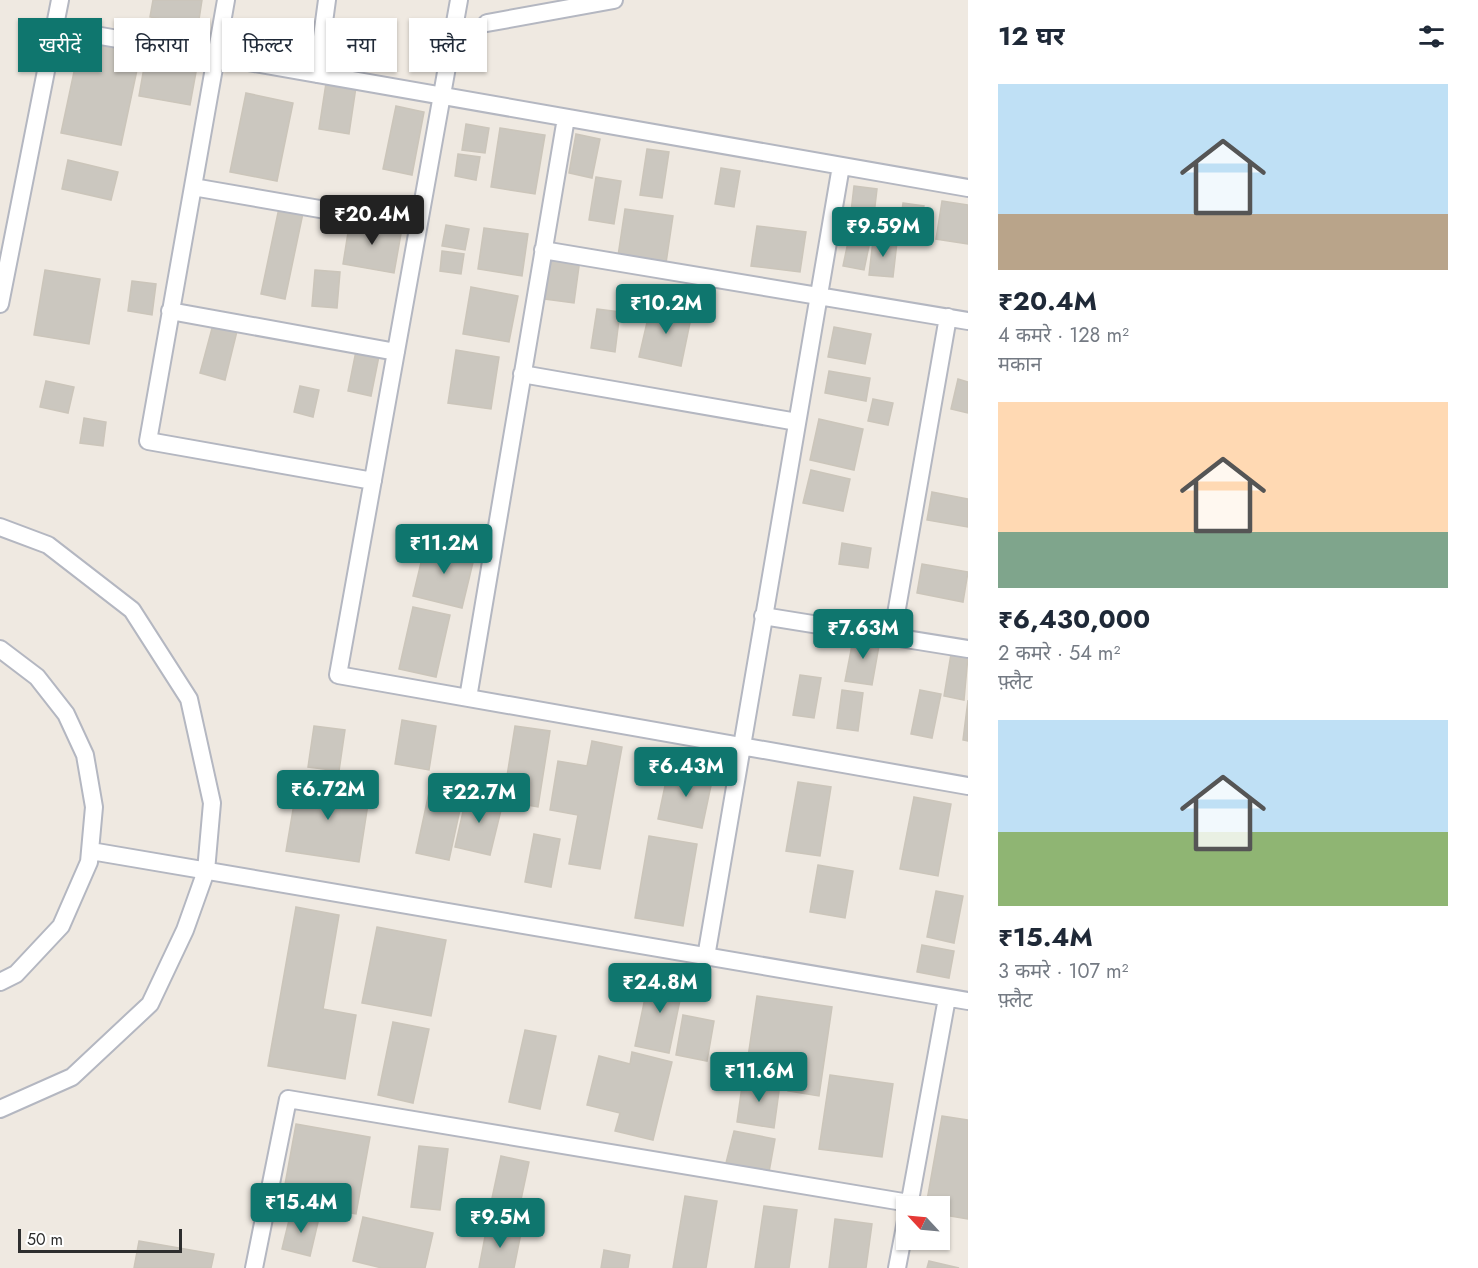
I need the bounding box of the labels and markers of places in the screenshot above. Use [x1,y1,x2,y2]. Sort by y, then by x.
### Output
pin: ₹20.4M [323,195,421,246]
pin: ₹9.59M [834,207,932,258]
pin: ₹10.2M [617,284,715,335]
pin: ₹11.2M [395,524,493,575]
pin: ₹7.63M [814,609,912,660]
pin: ₹6.43M [637,747,735,798]
pin: ₹6.72M [279,770,377,821]
pin: ₹22.7M [430,773,528,824]
pin: ₹24.8M [611,963,709,1014]
pin: ₹11.6M [710,1052,808,1103]
pin: ₹15.4M [252,1183,350,1234]
pin: ₹9.5M [458,1198,542,1249]

